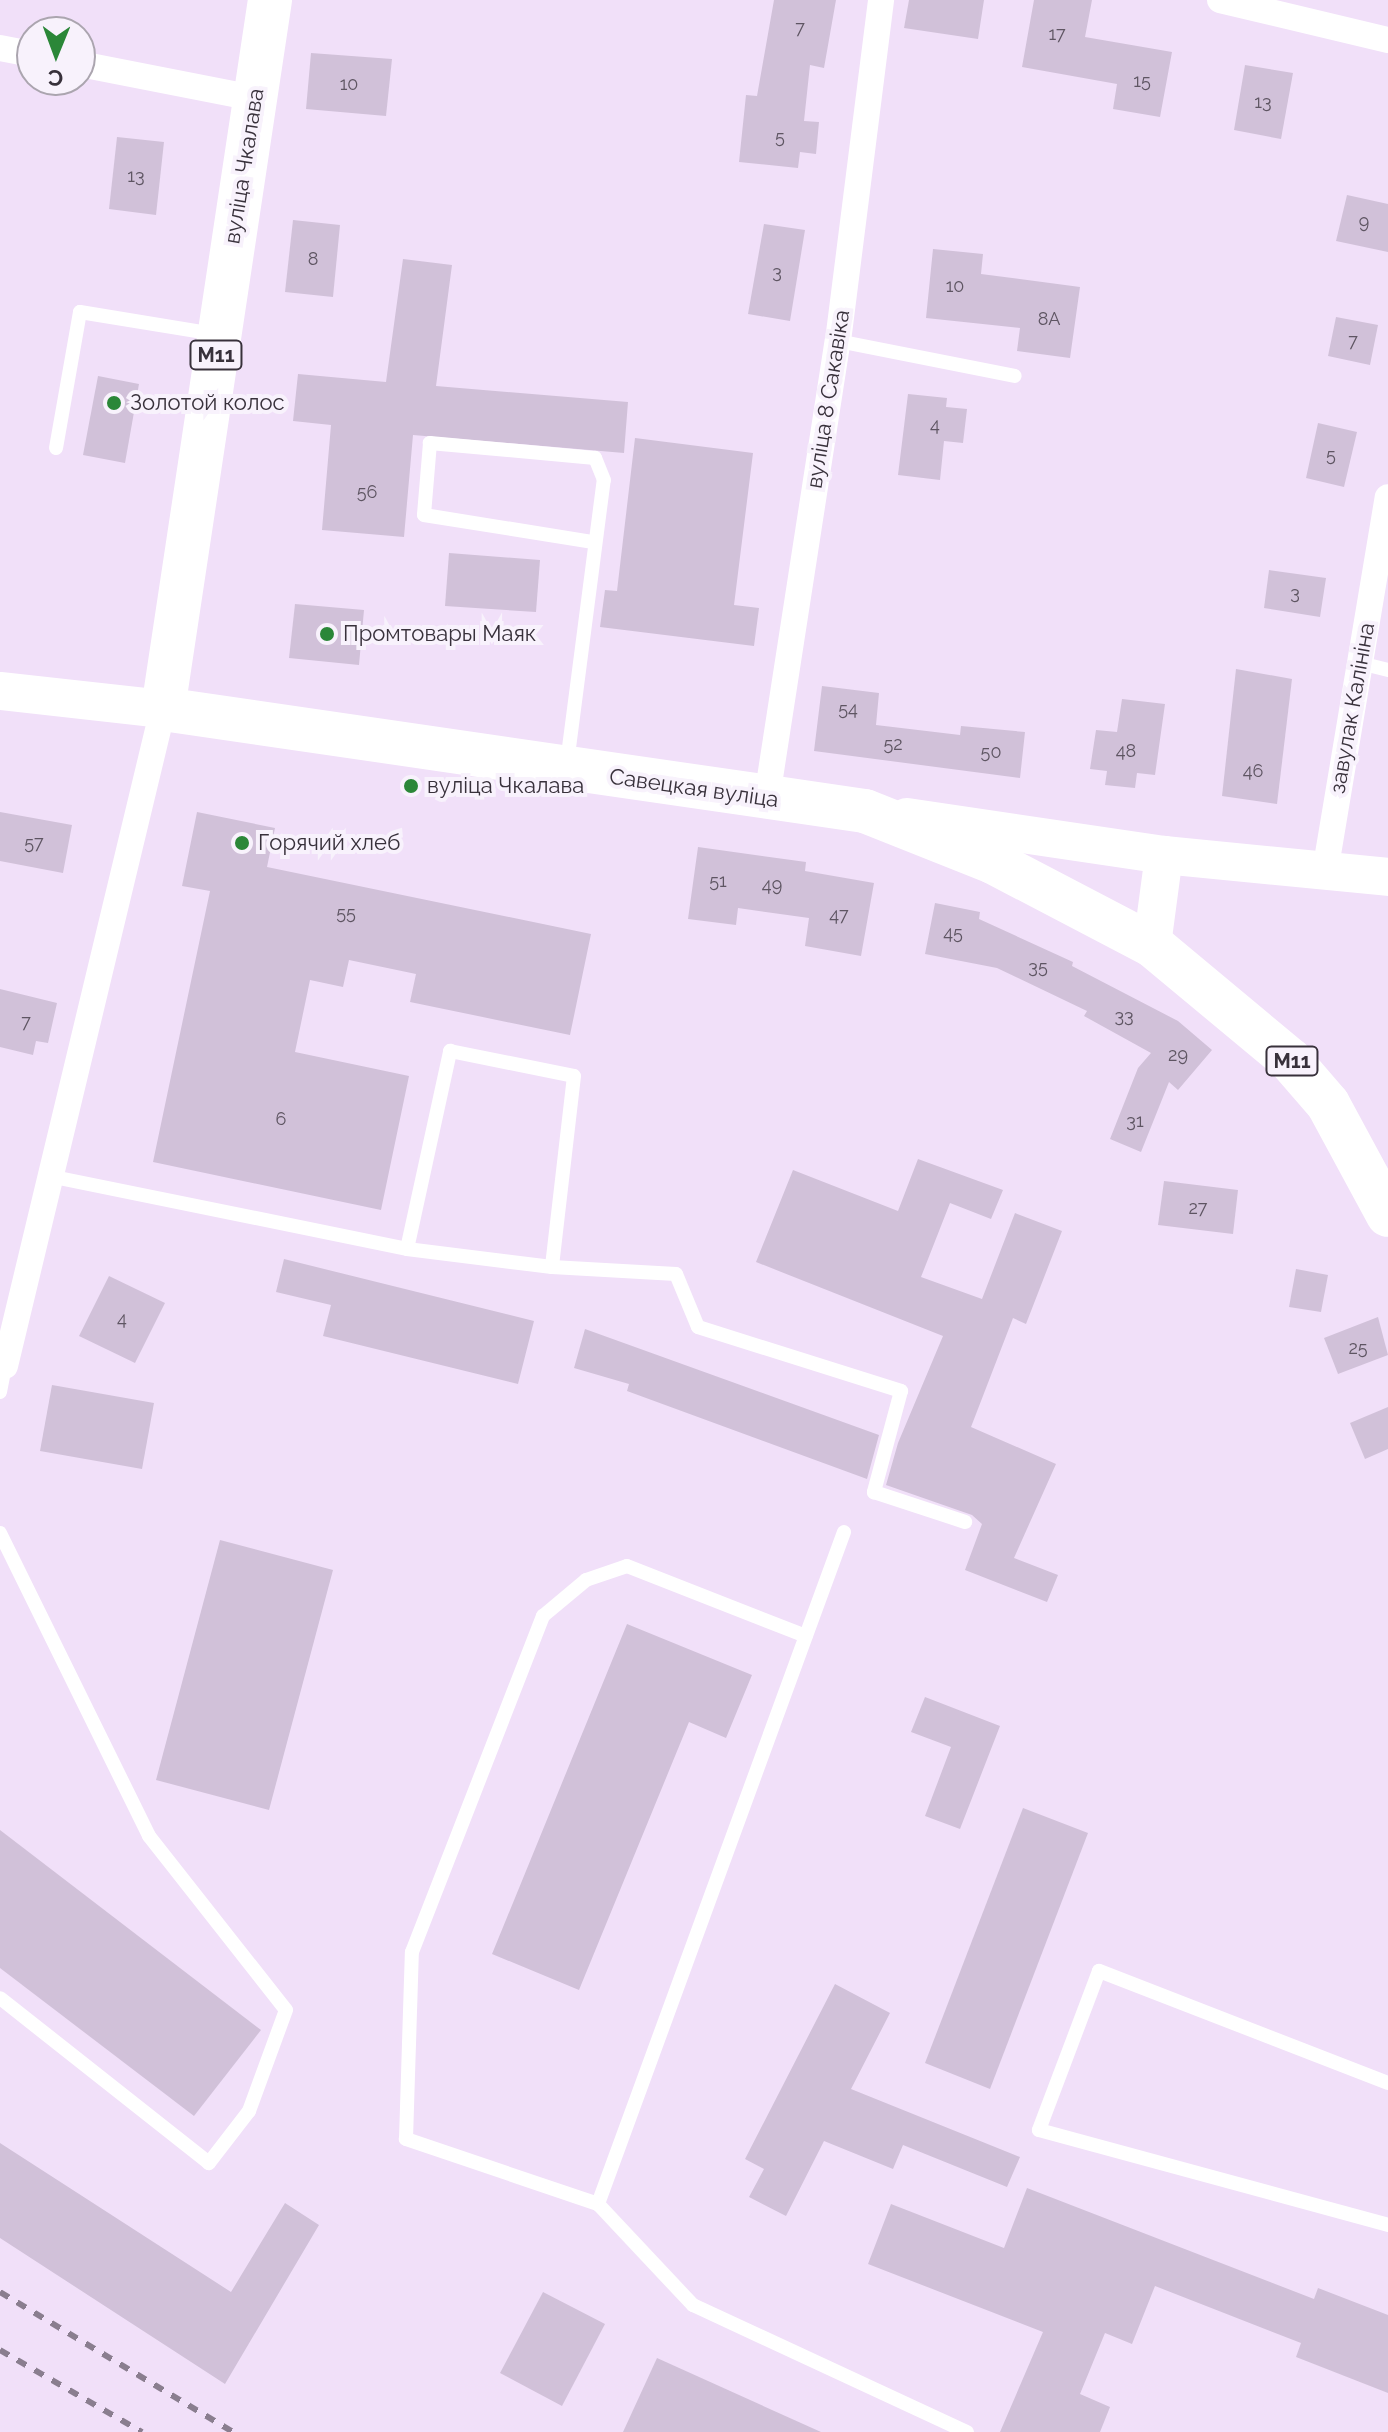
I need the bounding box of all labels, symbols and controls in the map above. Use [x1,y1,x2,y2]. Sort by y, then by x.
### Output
north arrow [16,16,96,96]
house number: 7 [795,17,805,39]
house number: 17 [1048,23,1066,45]
text: С [48,65,63,91]
house number: 15 [1133,70,1151,92]
house number: 10 [340,73,358,95]
street label: вуліца Чкалава [219,86,269,246]
house number: 13 [1254,91,1272,113]
house number: 5 [775,126,785,148]
house number: 13 [127,165,145,187]
house number: 9 [1359,211,1369,233]
house number: 8 [308,248,318,270]
house number: 3 [772,261,782,283]
house number: 10 [946,275,964,297]
street label: вуліца 8 Сакавіка [801,308,855,490]
house number: 8А [1038,308,1060,330]
house number: 7 [1348,330,1358,352]
road number: М11 [188,339,244,371]
place label: Золотой колос [130,390,285,416]
marker: Золотой колос [105,394,123,412]
house number: 4 [930,414,940,436]
house number: 5 [1326,444,1336,466]
house number: 56 [357,481,377,503]
house number: 3 [1290,582,1300,604]
street label: завулак Калініна [1324,620,1380,796]
place label: Промтовары Маяк [343,621,536,647]
marker: Промтовары Маяк [318,625,336,643]
house number: 54 [838,698,858,720]
house number: 52 [883,733,903,755]
house number: 48 [1116,740,1136,762]
house number: 50 [981,741,1001,763]
house number: 46 [1243,760,1263,782]
street label: Савецкая вуліца [608,763,780,813]
place label: вуліца Чкалава [427,773,584,799]
marker: вуліца Чкалава [402,777,420,795]
place label: Горячий хлеб [258,830,400,856]
house number: 57 [24,832,44,854]
marker: Горячий хлеб [233,834,251,852]
house number: 51 [709,870,727,892]
house number: 49 [762,874,782,896]
house number: 55 [336,902,356,924]
house number: 47 [829,904,849,926]
house number: 45 [943,922,963,944]
house number: 35 [1028,956,1048,978]
house number: 33 [1114,1005,1134,1027]
house number: 7 [21,1011,31,1033]
house number: 29 [1168,1044,1188,1066]
road number: М11 [1264,1045,1320,1077]
house number: 6 [276,1108,286,1130]
house number: 31 [1126,1110,1144,1132]
house number: 27 [1188,1197,1208,1219]
house number: 4 [117,1308,127,1330]
house number: 25 [1348,1337,1368,1359]

